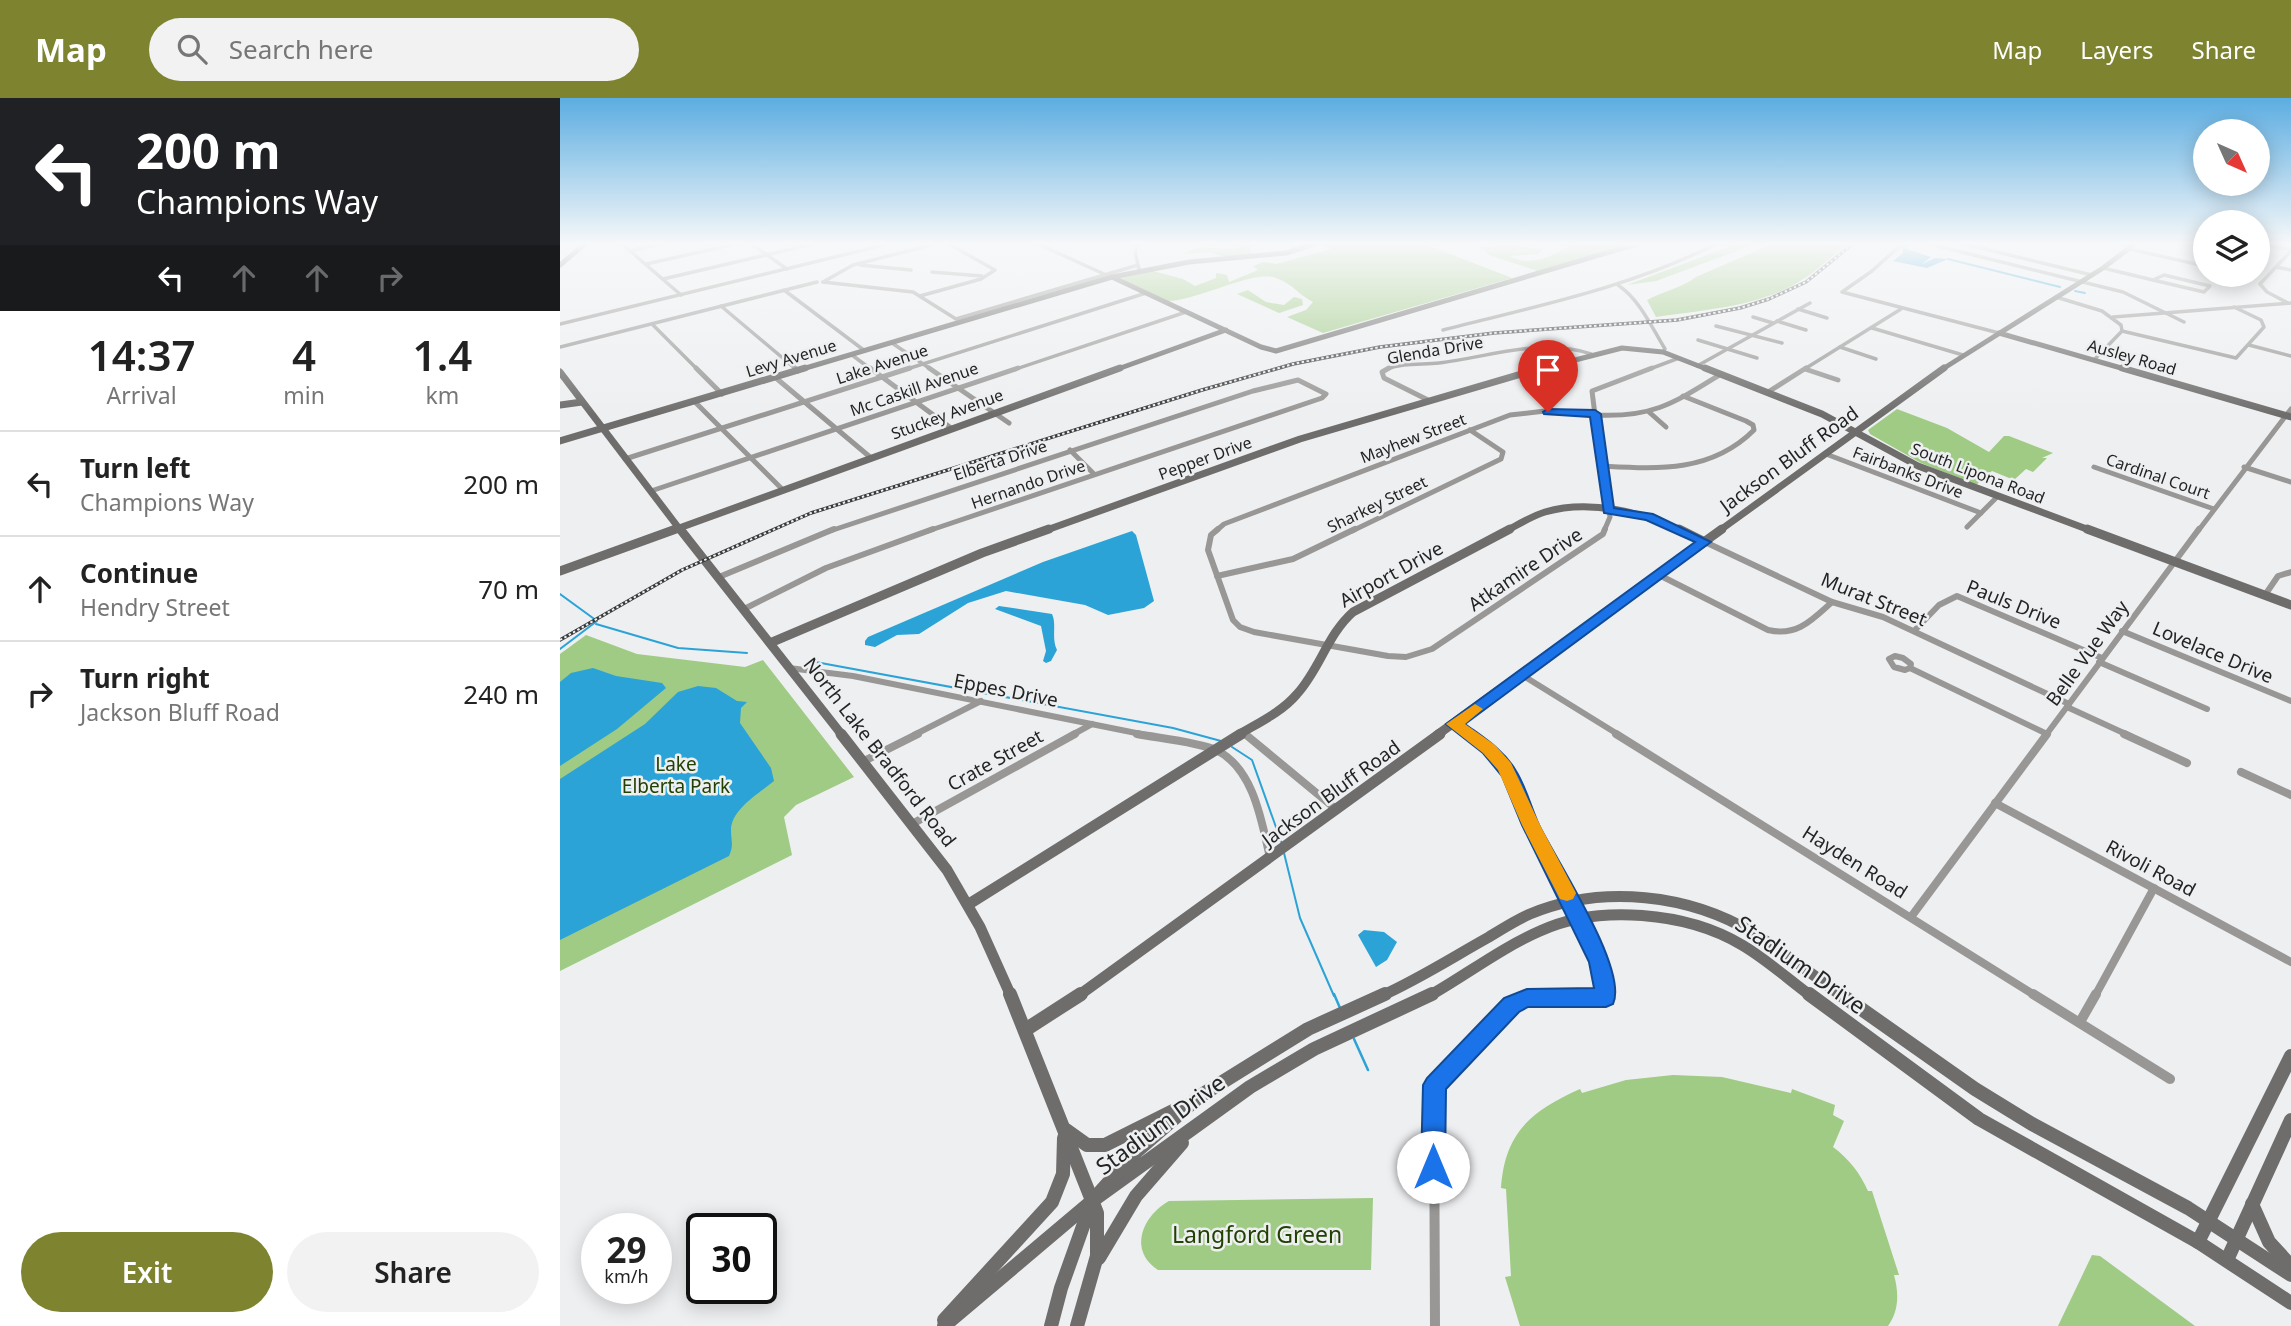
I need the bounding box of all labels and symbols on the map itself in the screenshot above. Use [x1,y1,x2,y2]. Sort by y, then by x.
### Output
north arrow [2193,119,2270,196]
street label: Glenda Drive [1385,331,1485,369]
street label: Levy Avenue [743,334,839,382]
street label: Ausley Road [2085,334,2179,380]
street label: Lake Avenue [833,339,931,389]
pin [1518,340,1578,412]
street label: Mc Caskill Avenue [847,357,981,421]
street label: Stuckey Avenue [888,384,1006,444]
street label: Jackson Bluff Road [1713,400,1863,519]
street label: Mayhew Street [1357,408,1469,468]
street label: Pepper Drive [1155,431,1255,485]
street label: Elberta Drive [950,435,1050,485]
street label: South Lipona Road [1908,437,2048,509]
street label: Fairbanks Drive [1850,441,1966,503]
street label: Cardinal Court [2103,448,2213,504]
street label: Hernando Drive [968,454,1088,514]
street label: Sharkey Street [1323,470,1431,538]
street label: Atkamire Drive [1463,521,1587,617]
street label: Airport Drive [1335,535,1447,613]
street label: Murat Street [1817,566,1931,632]
street label: Pauls Drive [1963,573,2065,635]
street label: Belle Vue Way [2040,595,2134,711]
street label: Lovelace Drive [2149,615,2277,689]
street label: North Lake Bradford Road [798,652,962,852]
street label: Eppes Drive [952,667,1060,713]
street label: Crate Street [942,723,1048,797]
street label: Jackson Bluff Road [1255,734,1405,853]
park label: Lake Elberta Park [622,751,730,799]
street label: Hayden Road [1798,819,1912,905]
street label: Rivoli Road [2102,833,2200,903]
street label: Stadium Drive [1729,907,1873,1021]
street label: Stadium Drive [1089,1066,1231,1182]
position arrow [1396,1130,1470,1204]
speed limit sign: 30 [686,1213,777,1304]
park label: Langford Green [1172,1218,1342,1250]

